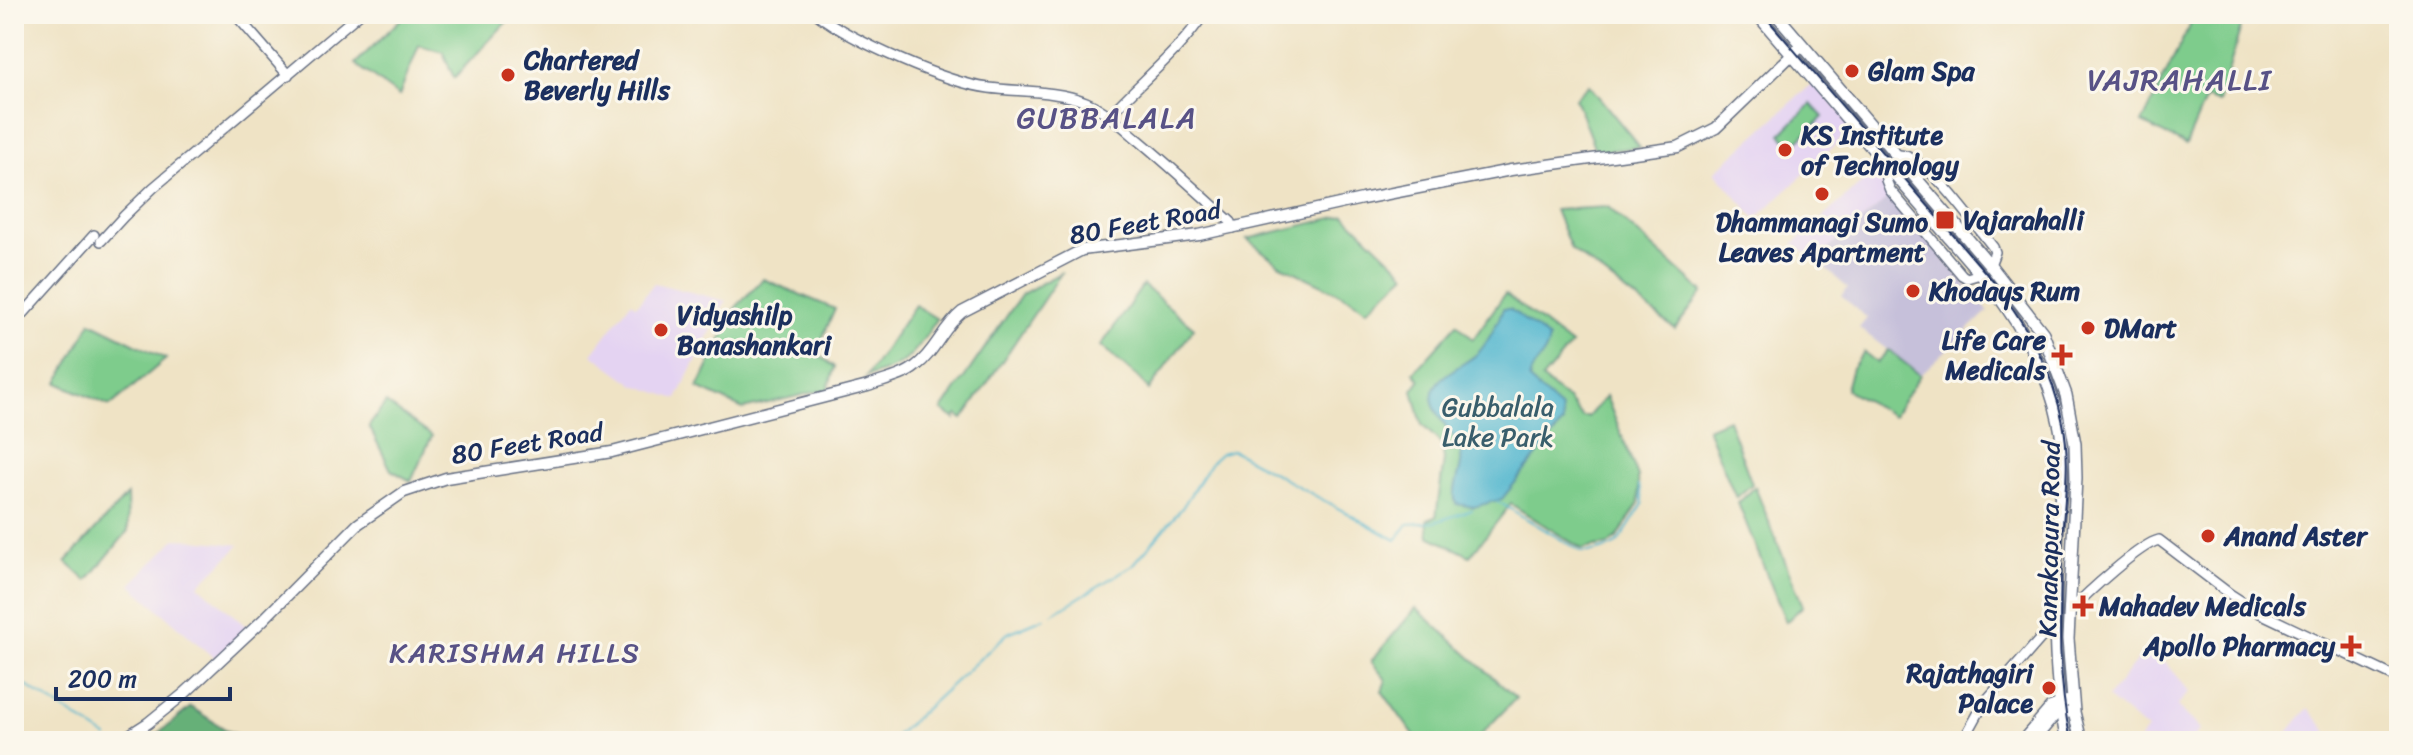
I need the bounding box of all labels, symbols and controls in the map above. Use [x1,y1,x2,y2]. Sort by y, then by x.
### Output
place label: Chartered Beverly Hills [523,37,671,113]
place label: Glam Spa [1868,48,1975,94]
district label: VAJRAHALLI [2087,53,2273,107]
marker: Glam Spa [1843,62,1861,80]
marker: Chartered Beverly Hills [499,66,517,84]
district label: GUBBALALA [1016,91,1198,145]
place label: KS Institute of Technology [1800,112,1959,188]
marker: KS Institute of Technology [1776,141,1794,159]
marker: Dhammanagi Sumo Leaves Apartment [1813,185,1831,203]
street label: 80 Feet Road [1066,186,1227,258]
place label: Vajarahalli [1963,197,2085,243]
place label: Dhammanagi Sumo Leaves Apartment [1716,199,1928,275]
marker: Vajarahalli [1934,209,1956,231]
place label: Khodays Rum [1928,268,2080,314]
marker: Khodays Rum [1904,282,1922,300]
place label: Vidyashilp Banashankari [677,292,833,368]
place label: DMart [2104,305,2177,351]
place label: Life Care Medicals [1942,317,2047,393]
marker: DMart [2079,319,2097,337]
marker: Vidyashilp Banashankari [652,321,670,339]
marker: Life Care Medicals [2053,346,2071,364]
park label: Gubbalala Lake Park [1442,384,1554,460]
street label: 80 Feet Road [448,408,609,478]
street label: Kanakapura Road [2024,438,2074,638]
place label: Anand Aster [2223,513,2369,559]
marker: Anand Aster [2199,527,2217,545]
place label: Mahadev Medicals [2098,583,2307,629]
marker: Mahadev Medicals [2074,597,2092,615]
place label: Apollo Pharmacy [2143,623,2336,669]
district label: KARISHMA HILLS [389,628,641,677]
marker: Apollo Pharmacy [2342,637,2360,655]
place label: Rajathagiri Palace [1905,650,2035,726]
scale bar [56,651,230,701]
text: 200 m [68,658,137,700]
marker: Rajathagiri Palace [2040,679,2058,697]

